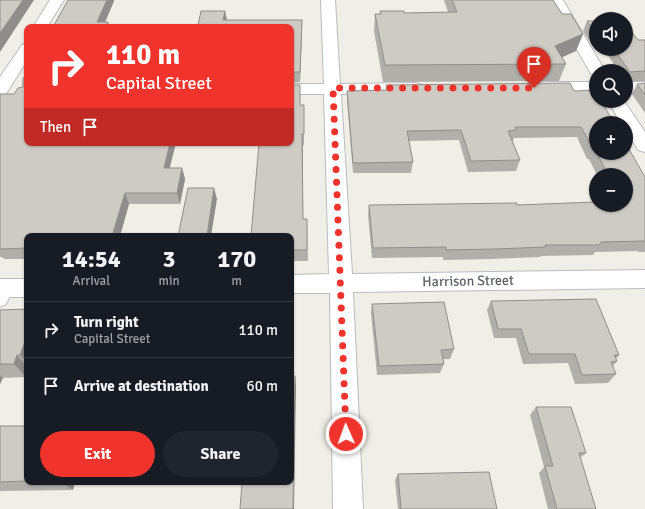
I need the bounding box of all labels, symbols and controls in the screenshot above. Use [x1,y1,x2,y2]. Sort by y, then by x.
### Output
map controls [589,12,633,212]
button: sound [589,12,633,56]
text: 110 m [106,38,180,72]
icon: right [40,40,92,92]
pin [517,47,551,88]
icon: arrive [523,53,545,75]
button: search [589,64,633,108]
text: Capital Street [106,72,212,94]
icon: arrive [79,116,101,138]
button: + [589,116,633,160]
text: Then [40,118,71,136]
button: − [589,168,633,212]
text: 14:54 [62,244,121,274]
text: 3 [163,244,175,274]
text: 170 [217,244,256,274]
street label: Harrison Street [422,272,514,290]
text: Arrival [73,273,110,289]
text: min [159,273,180,289]
text: m [232,273,242,289]
text: Turn right [74,313,139,331]
icon: right [40,319,62,341]
text: 110 m [238,321,278,339]
text: Capital Street [74,331,150,347]
icon: arrive [40,375,62,397]
text: Arrive at destination [74,377,209,395]
text: 60 m [247,377,278,395]
position arrow [325,413,367,455]
button: Exit [40,431,155,477]
button: Share [163,431,278,477]

